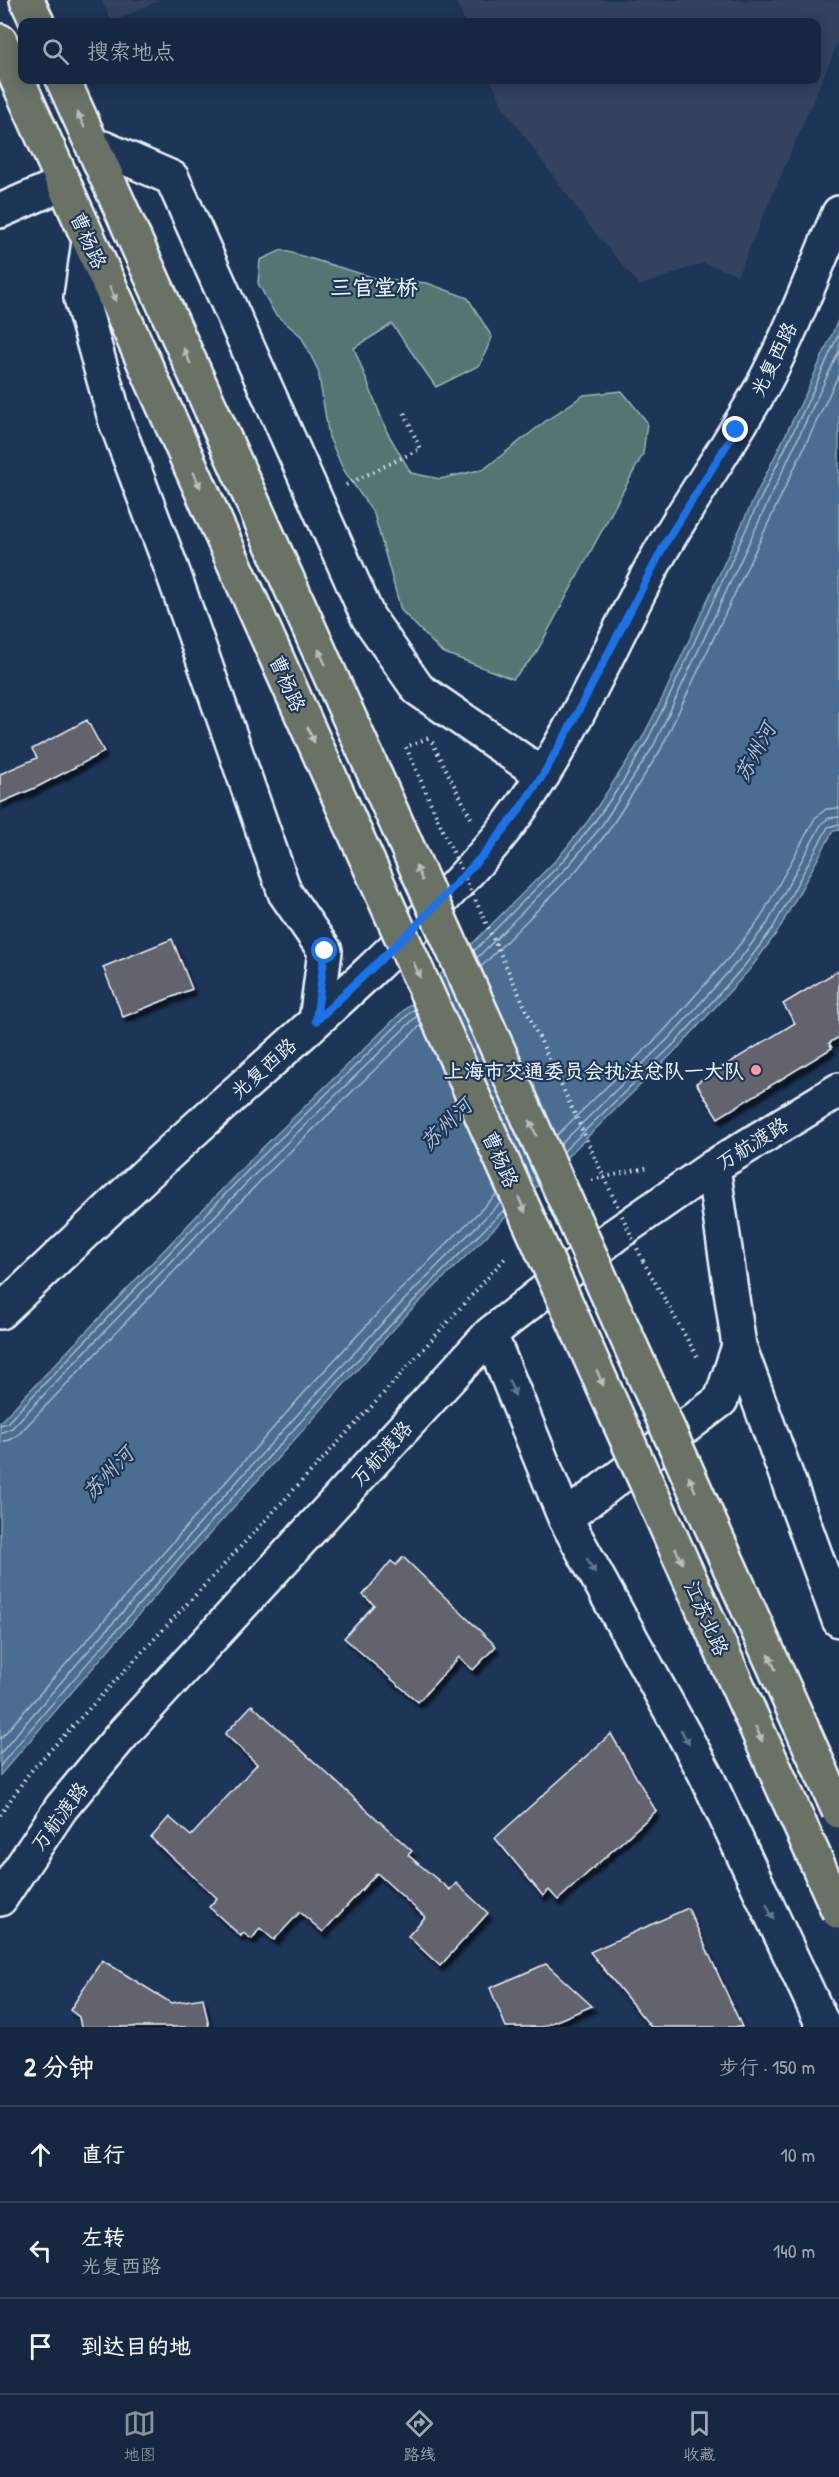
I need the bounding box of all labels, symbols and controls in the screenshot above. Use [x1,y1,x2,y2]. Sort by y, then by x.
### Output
search box [18,18,821,84]
icon: search [39,35,72,68]
text: 搜索地点 [87,36,175,66]
one-way arrow [76,111,86,129]
street label: 曹杨路 [64,207,114,274]
district label: 三官堂桥 [330,272,418,302]
one-way arrow [109,286,118,303]
street label: 光复西路 [743,316,803,401]
one-way arrow [182,347,191,364]
route end [722,416,748,442]
one-way arrow [192,472,201,489]
one-way arrow [316,648,326,666]
street label: 曹杨路 [263,650,313,717]
water label: 苏州河 [727,715,784,787]
one-way arrow [306,726,316,744]
one-way arrow [414,865,423,882]
route start [311,937,337,963]
one-way arrow [412,962,421,979]
street label: 光复西路 [224,1031,303,1105]
place label: 上海市交通委员会执法总队一大队 [444,1057,744,1084]
marker: 上海市交通委员会执法总队一大队 [749,1063,763,1077]
water label: 苏州河 [413,1089,481,1157]
street label: 万航渡路 [711,1110,794,1176]
one-way arrow [527,1119,537,1137]
street label: 曹杨路 [476,1126,526,1193]
one-way arrow [518,1197,527,1214]
one-way arrow [595,1369,604,1386]
one-way arrow [508,1379,517,1397]
street label: 万航渡路 [344,1413,418,1492]
water label: 苏州河 [76,1438,142,1506]
one-way arrow [688,1475,697,1492]
one-way arrow [675,1547,684,1564]
one-way arrow [586,1558,596,1575]
street label: 江苏北路 [678,1576,736,1661]
one-way arrow [767,1652,777,1670]
one-way arrow [754,1725,764,1743]
one-way arrow [680,1729,690,1746]
street label: 万航渡路 [24,1775,94,1856]
one-way arrow [765,1904,775,1922]
text: 2 分钟 [24,2049,94,2084]
text: 步行 · 150 m [719,2053,815,2080]
icon: ahead [24,2138,57,2171]
text: 直行 [81,2139,125,2169]
text: 10 m [781,2141,815,2168]
text: 左转 [81,2222,125,2252]
icon: left [24,2234,57,2267]
text: 140 m [773,2237,815,2264]
text: 光复西路 [81,2252,161,2279]
icon: arrive [24,2330,57,2363]
text: 到达目的地 [81,2331,191,2361]
tab: 地图 [123,2407,156,2465]
tab: 路线 [403,2407,436,2465]
tab: 收藏 [683,2407,716,2465]

